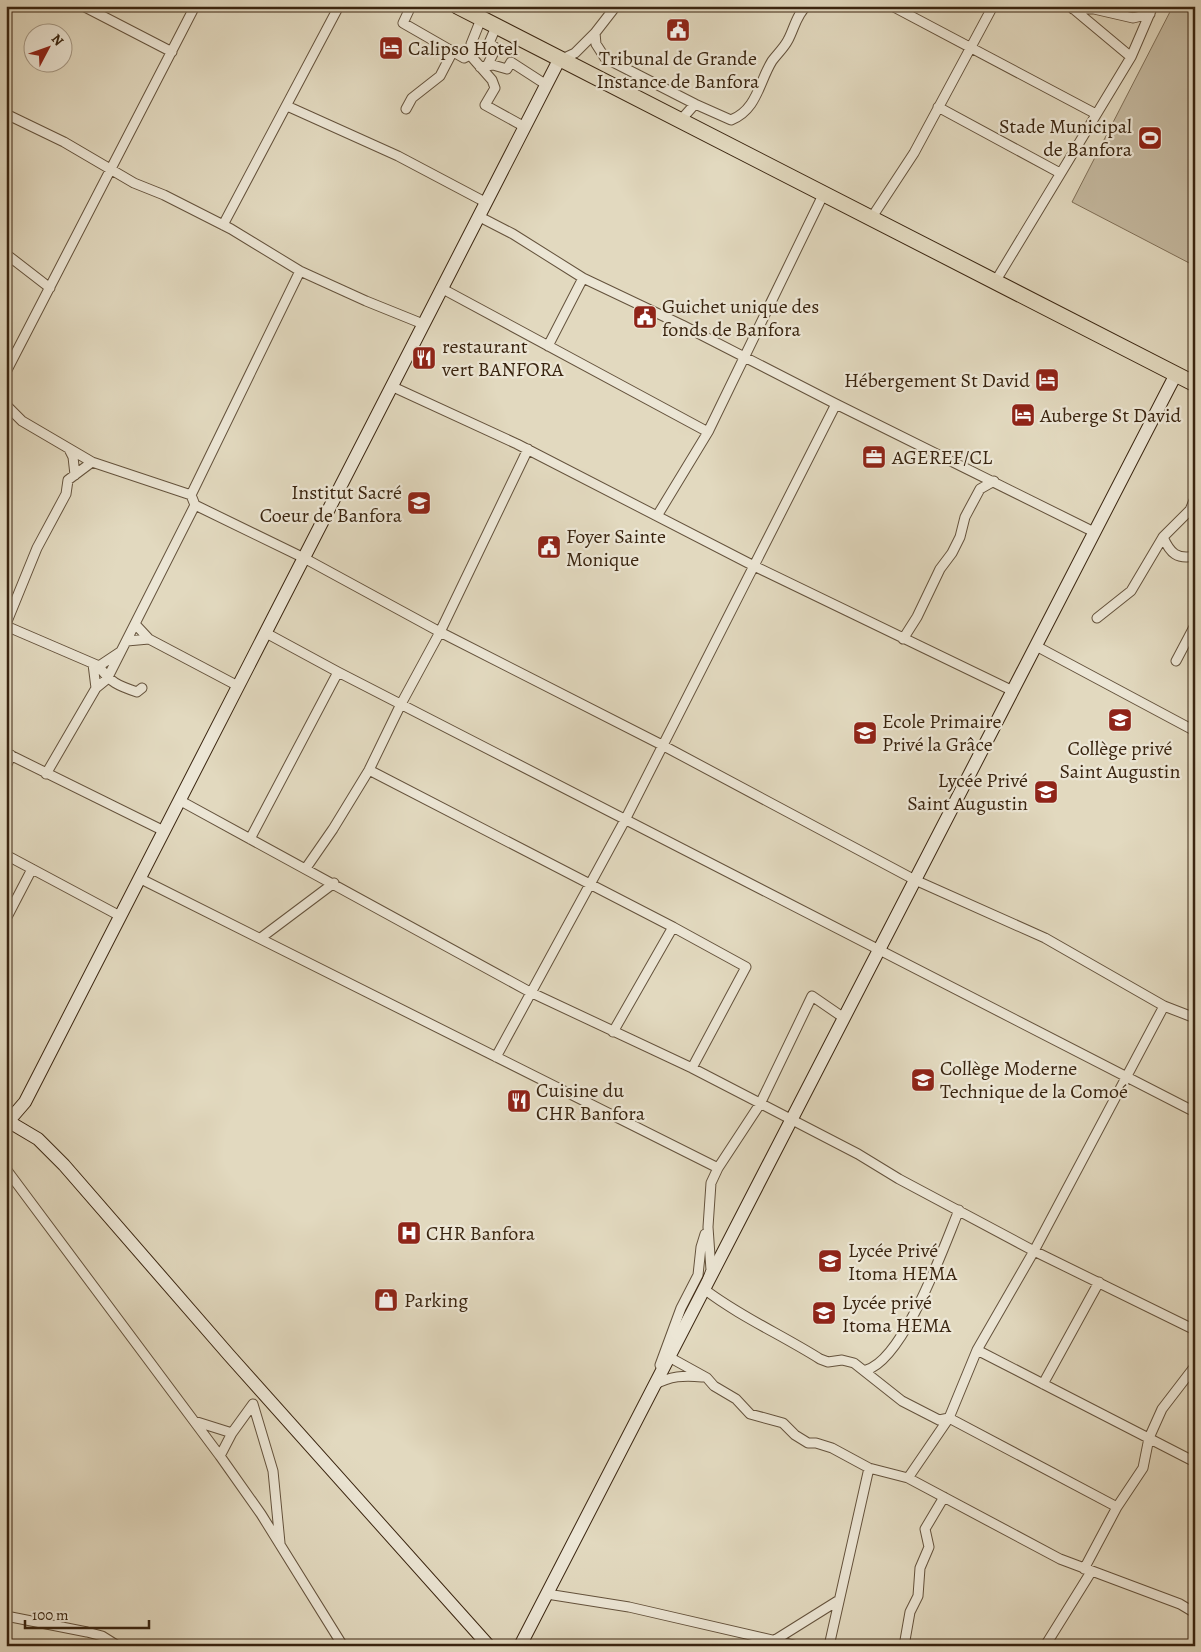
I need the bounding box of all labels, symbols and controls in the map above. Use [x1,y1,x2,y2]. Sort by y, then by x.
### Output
public building icon: Tribunal de Grande Instance de Banfora [665,17,691,43]
north arrow [22,22,72,72]
text: N [47,30,68,50]
hotel icon: Calipso Hotel [378,35,404,61]
place label: Calipso Hotel [408,35,518,62]
place label: Tribunal de Grande Instance de Banfora [597,45,760,95]
place label: Stade Municipal de Banfora [999,113,1133,163]
sports icon: Stade Municipal de Banfora [1137,125,1163,151]
place label: Guichet unique des fonds de Banfora [662,293,819,343]
public building icon: Guichet unique des fonds de Banfora [632,304,658,330]
place label: restaurant vert BANFORA [441,333,564,383]
restaurant icon: restaurant vert BANFORA [411,345,437,371]
place label: Hébergement St David [844,367,1030,394]
hotel icon: Hébergement St David [1034,367,1060,393]
hotel icon: Auberge St David [1010,402,1036,428]
place label: Auberge St David [1039,402,1182,429]
office icon: AGEREF/CL [861,444,887,470]
place label: AGEREF/CL [891,444,993,471]
place label: Institut Sacré Coeur de Banfora [260,479,403,529]
school or university icon: Institut Sacré Coeur de Banfora [406,490,432,516]
place label: Foyer Sainte Monique [566,523,666,573]
public building icon: Foyer Sainte Monique [536,534,562,560]
school or university icon: Collège privé Saint Augustin [1107,707,1133,733]
place label: Ecole Primaire Privé la Grâce [882,708,1001,758]
school or university icon: Ecole Primaire Privé la Grâce [852,720,878,746]
place label: Collège privé Saint Augustin [1060,735,1180,785]
place label: Lycée Privé Saint Augustin [907,767,1028,817]
school or university icon: Lycée Privé Saint Augustin [1033,779,1059,805]
place label: Collège Moderne Technique de la Comoé [940,1055,1128,1105]
school or university icon: Collège Moderne Technique de la Comoé [910,1067,936,1093]
place label: Cuisine du CHR Banfora [536,1077,646,1127]
restaurant icon: Cuisine du CHR Banfora [506,1088,532,1114]
hospital icon: CHR Banfora [396,1220,422,1246]
place label: CHR Banfora [426,1220,536,1247]
place label: Lycée Privé Itoma HEMA [848,1237,958,1287]
school or university icon: Lycée Privé Itoma HEMA [817,1248,843,1274]
shop icon: Parking [373,1287,399,1313]
place label: Parking [404,1287,468,1314]
place label: Lycée privé Itoma HEMA [842,1289,952,1339]
school or university icon: Lycée privé Itoma HEMA [811,1300,837,1326]
scale bar [25,1597,149,1629]
text: 100 m [32,1605,69,1625]

